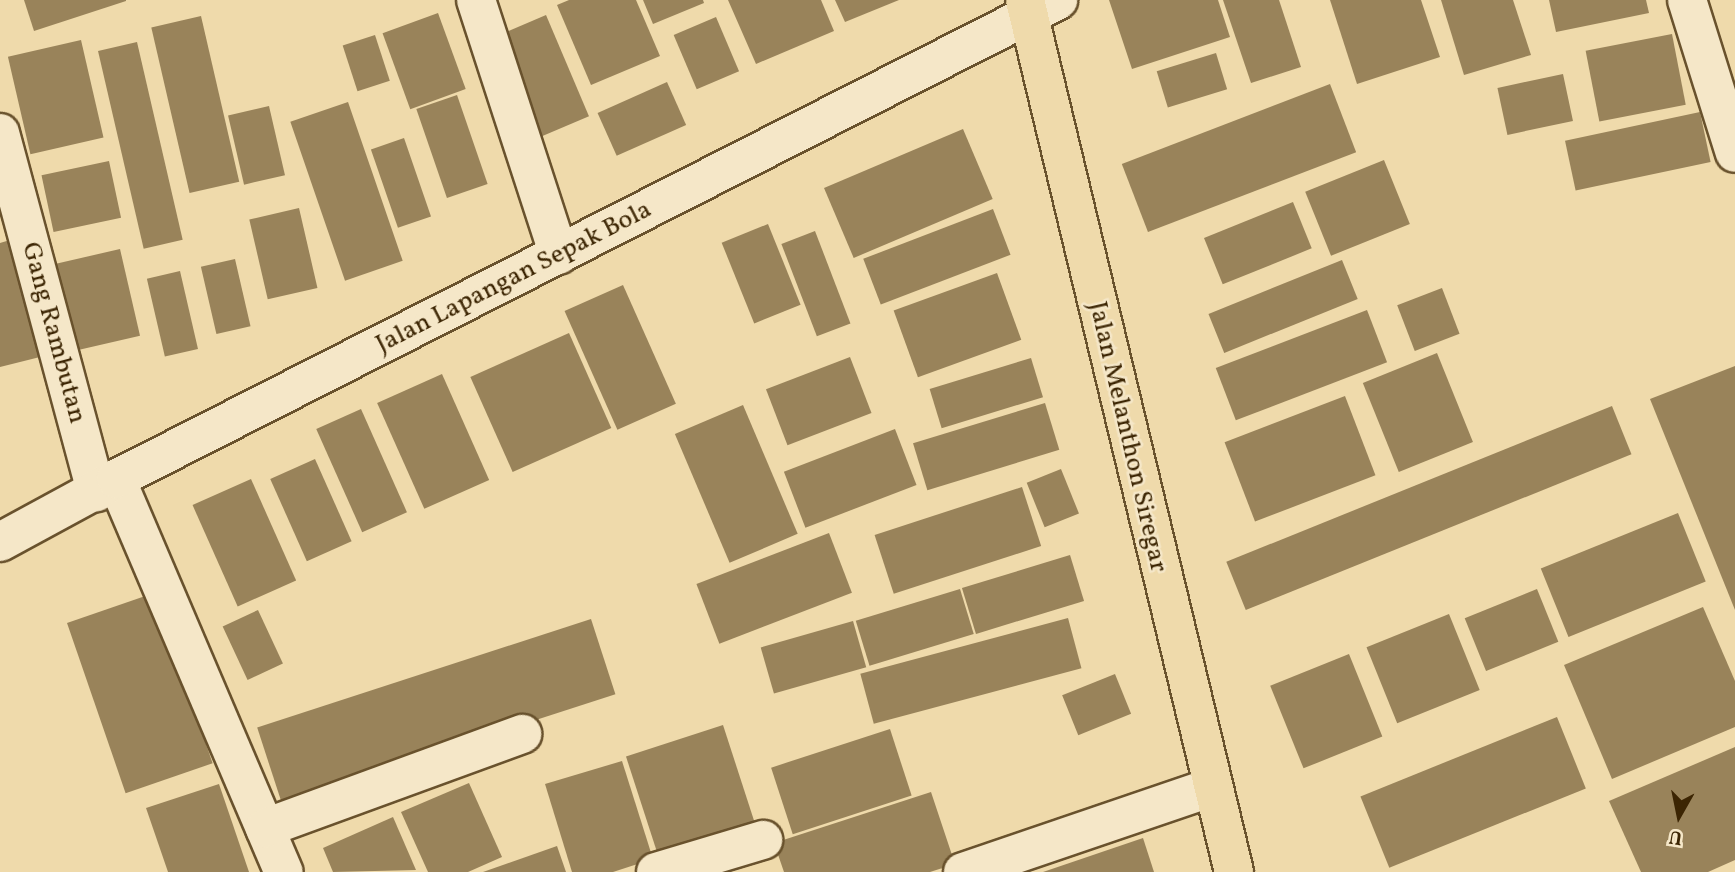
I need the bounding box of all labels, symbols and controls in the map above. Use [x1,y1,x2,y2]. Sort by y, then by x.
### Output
street label: Jalan Lapangan Sepak Bola [371,195,657,361]
street label: Gang Rambutan [14,239,92,427]
street label: Jalan Melanthon Siregar [1081,299,1173,575]
north arrow [1644,781,1714,851]
text: U [1667,823,1684,851]

